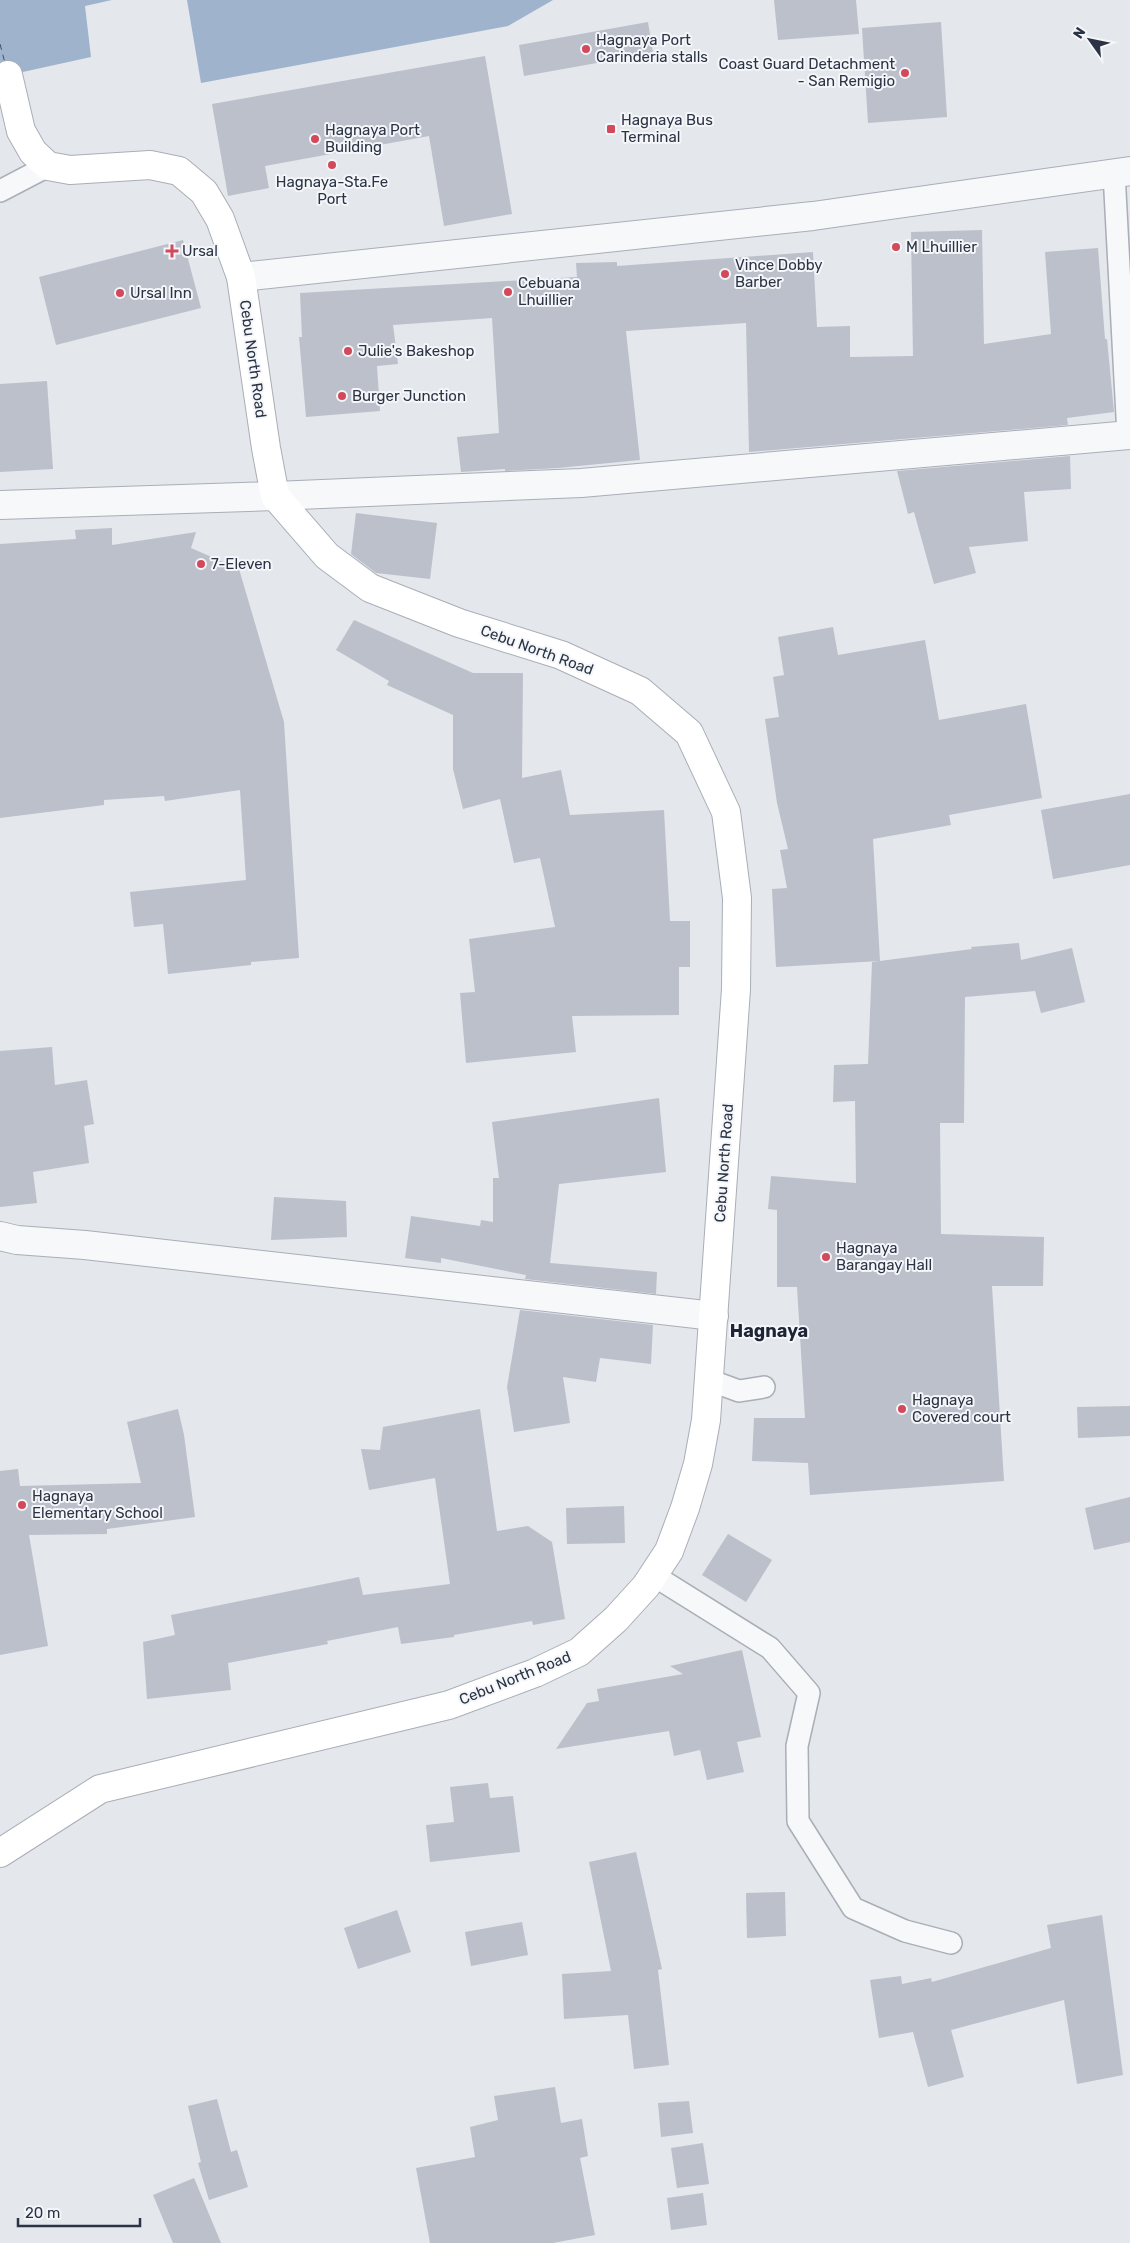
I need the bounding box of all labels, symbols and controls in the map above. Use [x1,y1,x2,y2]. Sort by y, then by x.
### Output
north arrow [1065,15,1115,65]
text: N [1070,24,1089,42]
place label: Hagnaya Port Carinderia stalls [596,31,708,66]
marker: Hagnaya Port Carinderia stalls [580,43,592,55]
place label: Coast Guard Detachment - San Remigio [718,55,895,90]
marker: Coast Guard Detachment - San Remigio [899,67,911,79]
place label: Hagnaya Bus Terminal [621,111,713,146]
place label: Hagnaya Port Building [325,121,420,156]
marker: Hagnaya Bus Terminal [605,123,617,135]
marker: Hagnaya Port Building [309,133,321,145]
marker: Hagnaya-Sta.Fe Port [326,159,338,171]
place label: Hagnaya-Sta.Fe Port [276,173,388,208]
place label: M Lhuillier [906,238,977,256]
marker: M Lhuillier [890,241,902,253]
place label: Ursal [182,242,218,260]
marker: Ursal [166,245,178,257]
place label: Vince Dobby Barber [735,256,823,291]
marker: Vince Dobby Barber [719,268,731,280]
place label: Cebuana Lhuillier [518,274,580,309]
place label: Ursal Inn [130,284,192,302]
marker: Cebuana Lhuillier [502,286,514,298]
marker: Ursal Inn [114,287,126,299]
street label: Cebu North Road [236,299,270,419]
place label: Julie's Bakeshop [358,342,474,360]
marker: Julie's Bakeshop [342,345,354,357]
place label: Burger Junction [352,387,466,405]
marker: Burger Junction [336,390,348,402]
place label: 7-Eleven [211,555,272,573]
marker: 7-Eleven [195,558,207,570]
street label: Cebu North Road [478,621,596,679]
street label: Cebu North Road [711,1103,737,1223]
place label: Hagnaya Barangay Hall [836,1239,932,1274]
marker: Hagnaya Barangay Hall [820,1251,832,1263]
district label: Hagnaya [730,1320,808,1342]
place label: Hagnaya Covered court [912,1391,1011,1426]
marker: Hagnaya Covered court [896,1403,908,1415]
place label: Hagnaya Elementary School [32,1487,163,1522]
marker: Hagnaya Elementary School [16,1499,28,1511]
street label: Cebu North Road [456,1647,574,1709]
scale bar [18,2196,140,2228]
text: 20 m [25,2204,60,2222]

